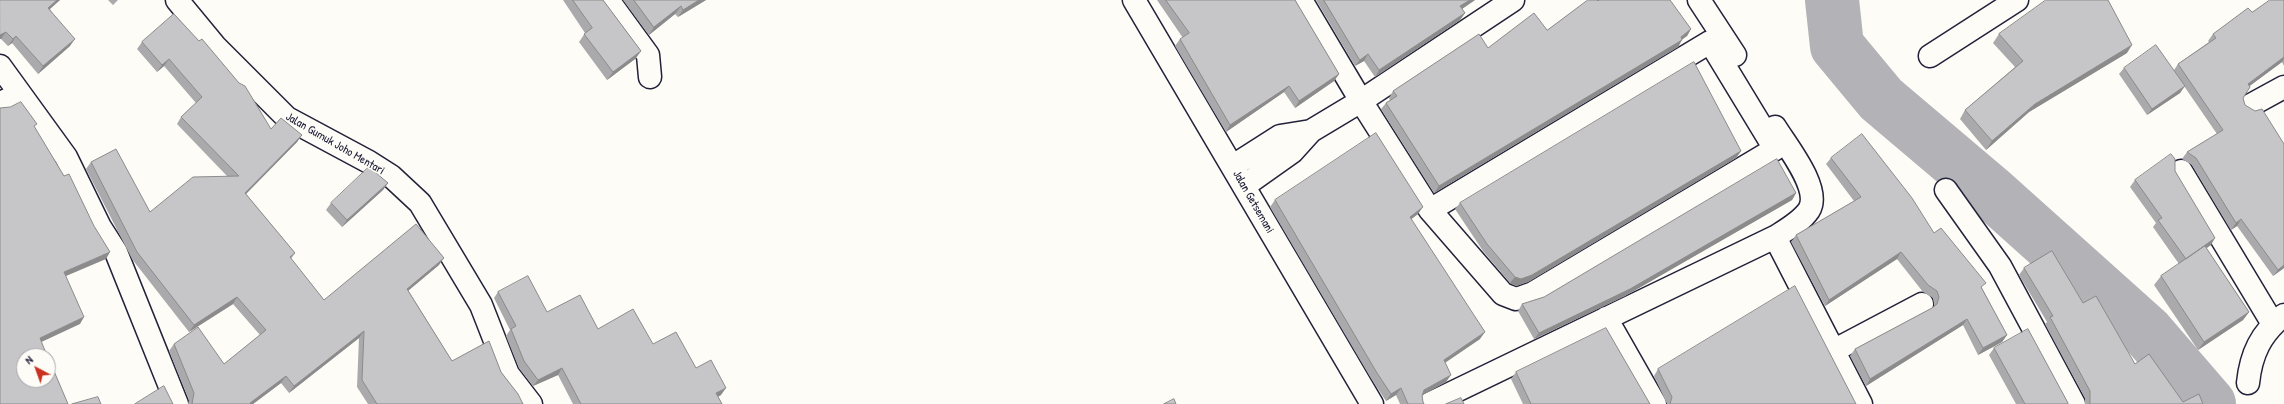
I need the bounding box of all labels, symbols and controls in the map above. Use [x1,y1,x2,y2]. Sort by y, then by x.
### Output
street label: Jalan Gumuk Joho Mentari [283,110,387,178]
street label: Jalan Getsemani [1229,168,1277,236]
north arrow [16,348,56,388]
text: N [22,352,36,367]

